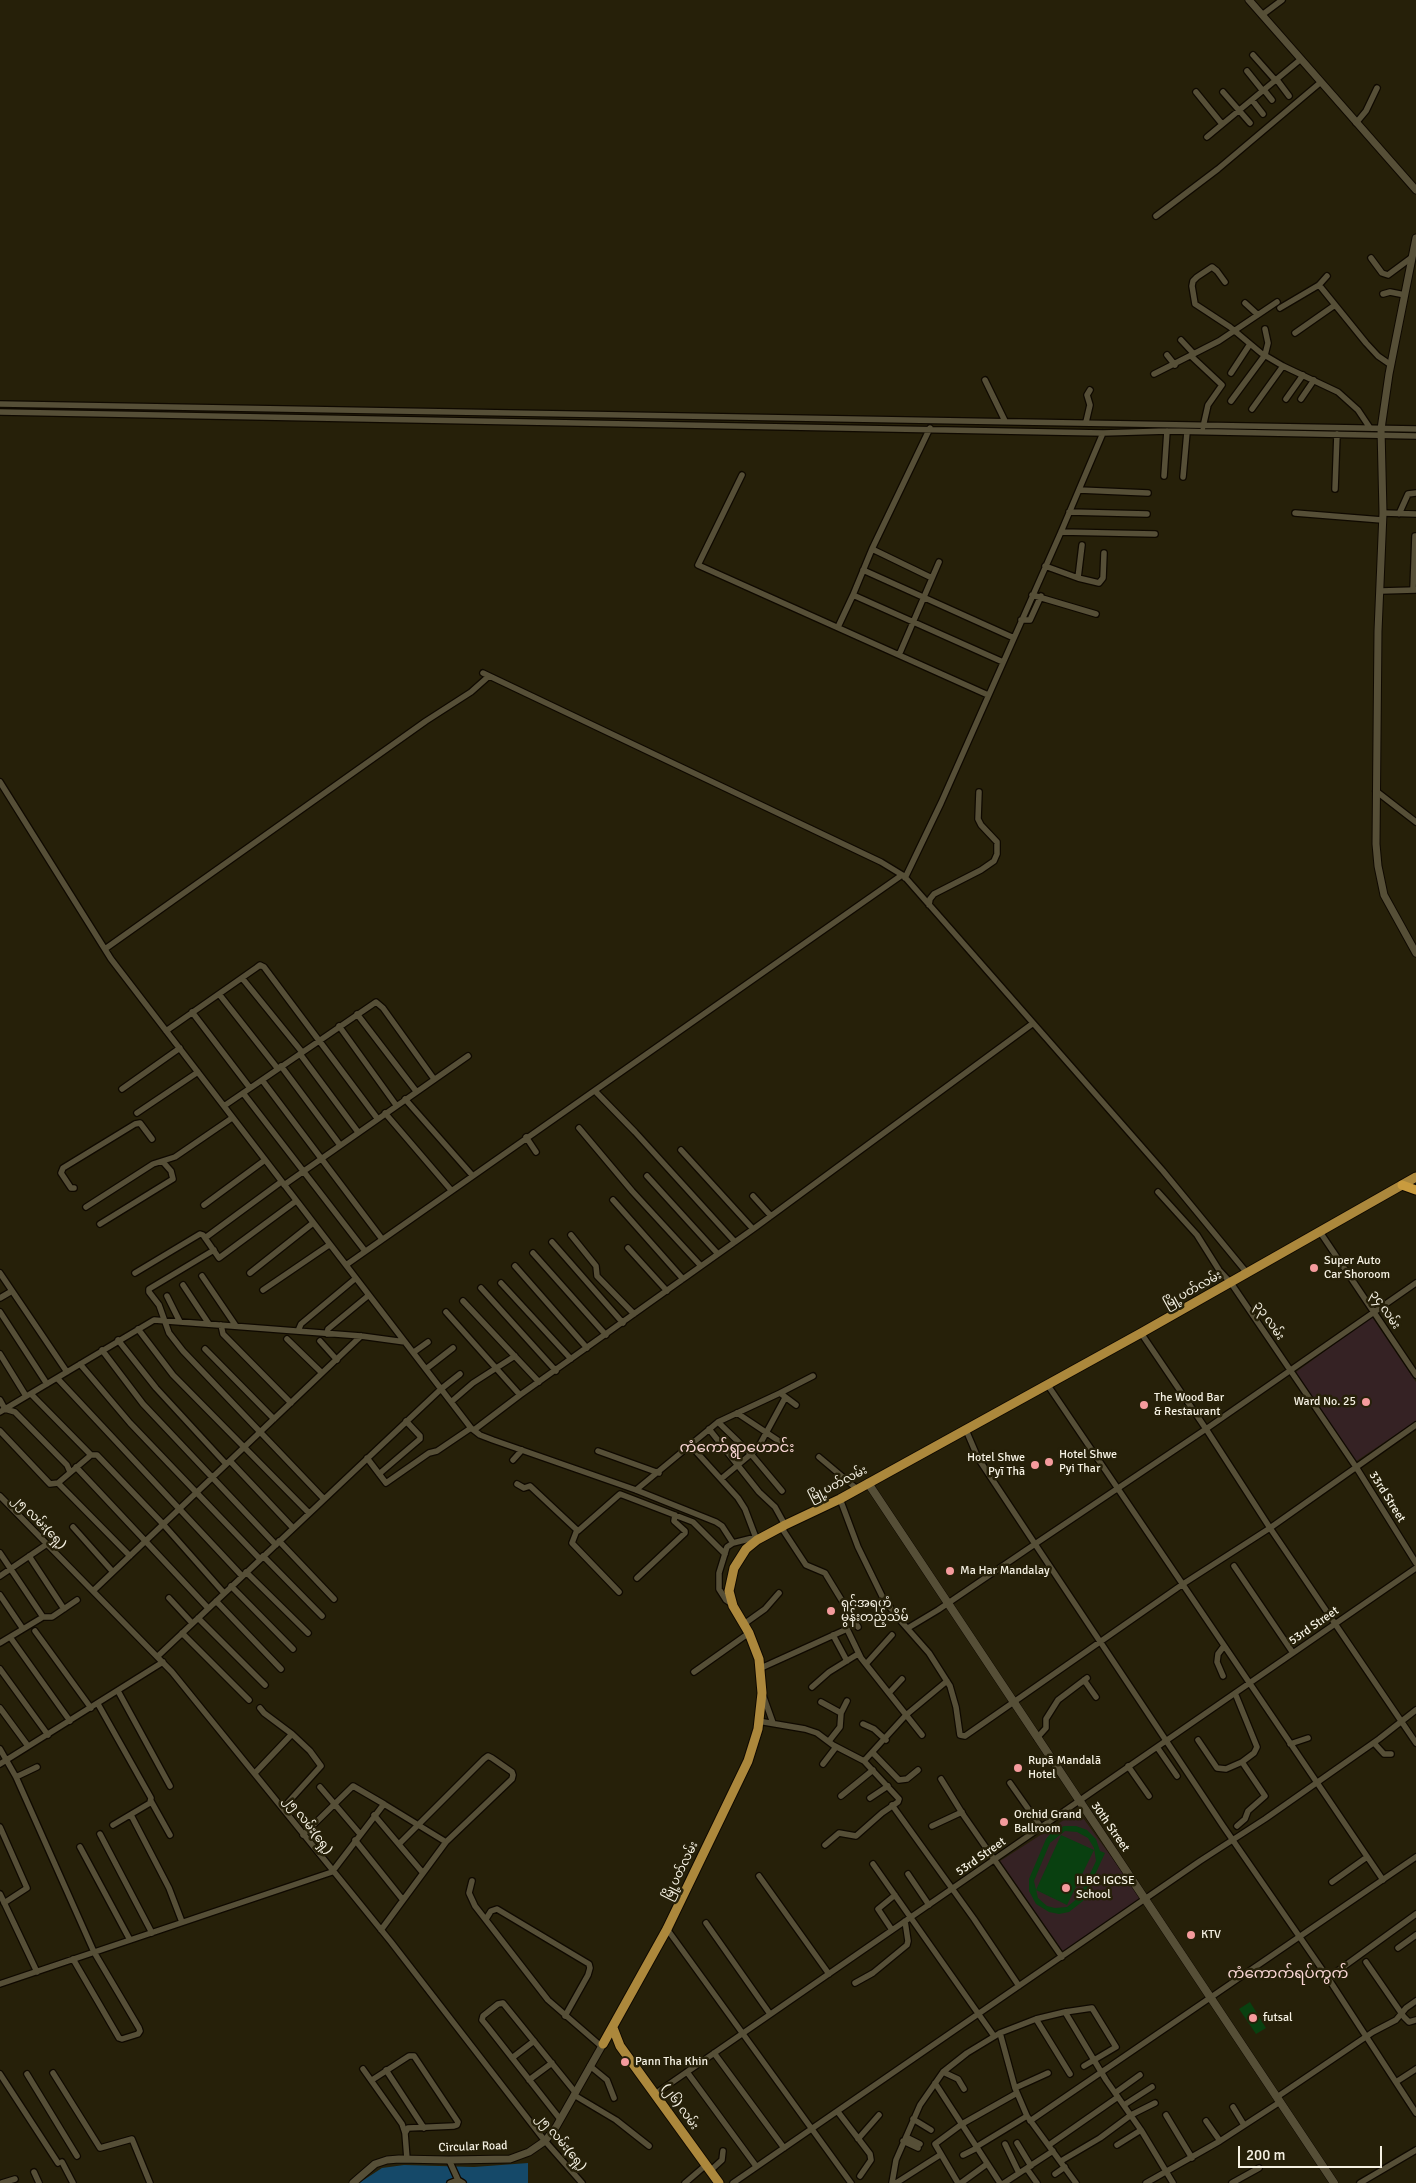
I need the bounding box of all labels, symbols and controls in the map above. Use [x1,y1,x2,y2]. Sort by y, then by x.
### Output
place label: Super Auto Car Shoroom [1324,1254,1390,1282]
marker: Super Auto Car Shoroom [1308,1262,1320,1274]
street label: မြို့ပတ်လမ်း [1162,1268,1224,1312]
street label: ၃၄ လမ်း [1367,1288,1403,1332]
street label: ၃၃ လမ်း [1251,1299,1287,1343]
place label: The Wood Bar & Restaurant [1154,1391,1224,1419]
place label: Ward No. 25 [1294,1395,1356,1409]
marker: Ward No. 25 [1360,1396,1372,1408]
marker: The Wood Bar & Restaurant [1138,1399,1150,1411]
district label: ကံကော်ရွာဟောင်း [680,1439,794,1457]
place label: Hotel Shwe Pyi Thar [1059,1448,1117,1476]
place label: Hotel Shwe Pyī Thā [967,1451,1025,1479]
marker: Hotel Shwe Pyi Thar [1043,1456,1055,1468]
marker: Hotel Shwe Pyī Thā [1029,1459,1041,1471]
street label: မြို့ပတ်လမ်း [806,1463,870,1505]
street label: 33rd Street [1366,1469,1408,1525]
street label: ၂၅ လမ်း(ရှေ့) [9,1492,69,1552]
place label: Ma Har Mandalay [960,1564,1049,1578]
marker: Ma Har Mandalay [944,1565,956,1577]
place label: ရှင်အရဟံ မွန်းတည့်သိမ် [841,1597,909,1625]
street label: 53rd Street [1286,1604,1342,1648]
marker: ရှင်အရဟံ မွန်းတည့်သိမ် [825,1605,837,1617]
place label: Rupā Mandalā Hotel [1028,1754,1101,1782]
marker: Rupā Mandalā Hotel [1012,1762,1024,1774]
street label: ၂၅ လမ်း(ရှေ့) [281,1793,335,1857]
street label: 30th Street [1088,1799,1132,1855]
place label: Orchid Grand Ballroom [1014,1808,1082,1836]
marker: Orchid Grand Ballroom [998,1816,1010,1828]
street label: 53rd Street [953,1835,1009,1879]
street label: မြို့ပတ်လမ်း [661,1839,701,1903]
place label: ILBC IGCSE School [1076,1874,1135,1902]
marker: ILBC IGCSE School [1060,1882,1072,1894]
place label: KTV [1201,1928,1221,1942]
marker: KTV [1185,1929,1197,1941]
district label: ကံကောက်ရပ်ကွက် [1228,1965,1348,1983]
place label: futsal [1263,2011,1293,2025]
marker: futsal [1247,2012,1259,2024]
place label: Pann Tha Khin [635,2055,708,2069]
marker: Pann Tha Khin [619,2056,631,2068]
street label: (၂၆) လမ်း [659,2081,701,2133]
street label: ၂၅ လမ်း(ရှေ့) [533,2110,589,2174]
scale bar [1241,2136,1385,2168]
street label: Circular Road [438,2139,508,2155]
text: 200 m [1246,2146,1286,2164]

